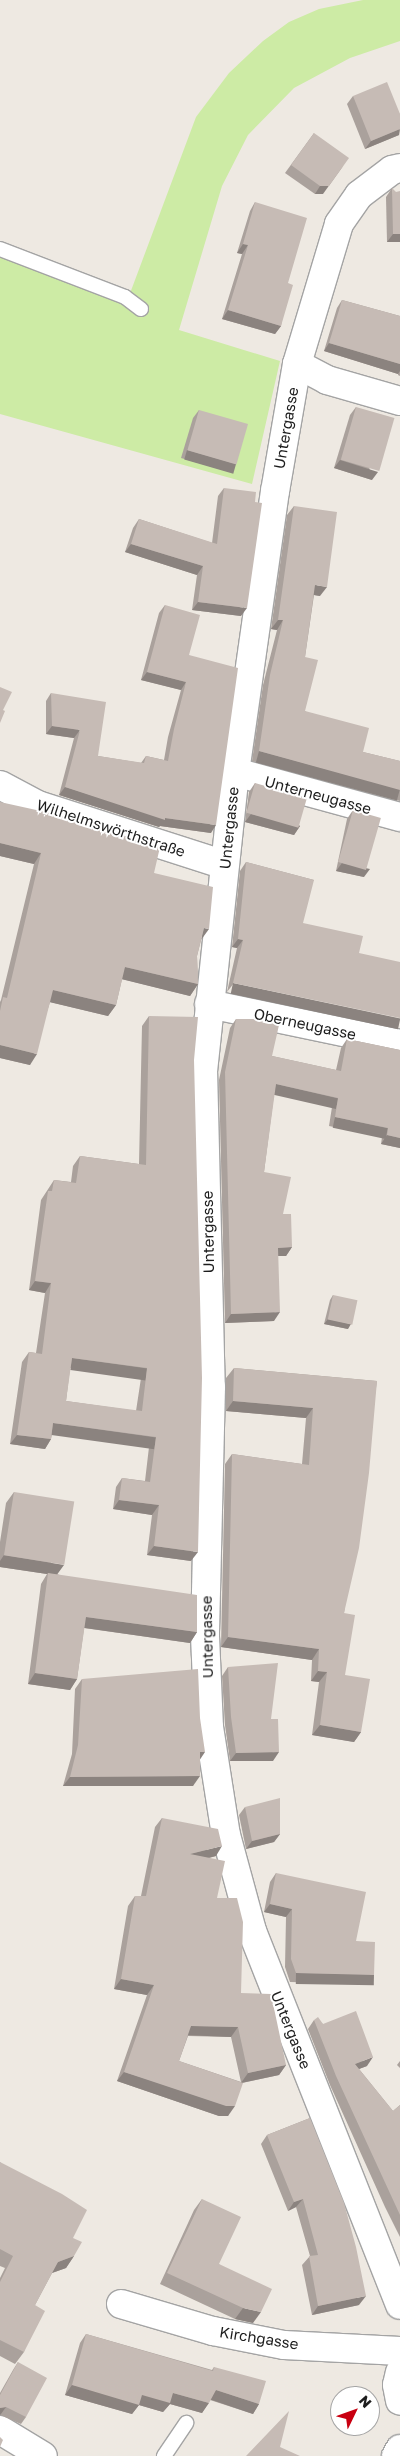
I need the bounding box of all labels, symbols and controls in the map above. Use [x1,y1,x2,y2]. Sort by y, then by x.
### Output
street label: Untergasse [270,386,302,470]
street label: Unterneugasse [263,772,373,818]
street label: Untergasse [216,786,242,870]
street label: Wilhelmswörthstraße [34,795,188,861]
street label: Oberneugasse [252,1004,358,1044]
street label: Untergasse [198,1190,218,1274]
street label: Untergasse [197,1595,217,1679]
street label: Untergasse [267,1988,315,2072]
street label: Kirchgasse [218,2323,300,2353]
north arrow [330,2386,380,2436]
text: N [356,2392,376,2411]

